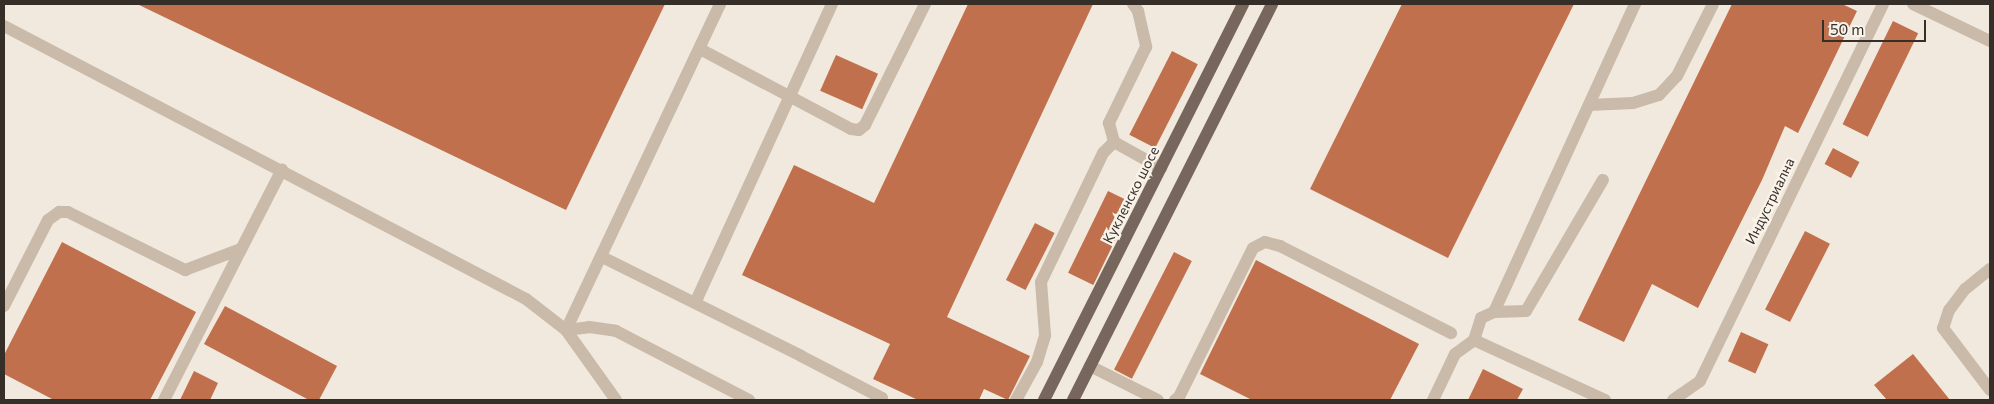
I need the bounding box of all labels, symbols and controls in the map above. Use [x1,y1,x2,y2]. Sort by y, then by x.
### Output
scale bar [1824,10,1928,42]
text: 50 m [1830,20,1864,38]
street label: Кукленско шосе [1099,144,1163,246]
street label: Индустриална [1742,155,1798,247]

